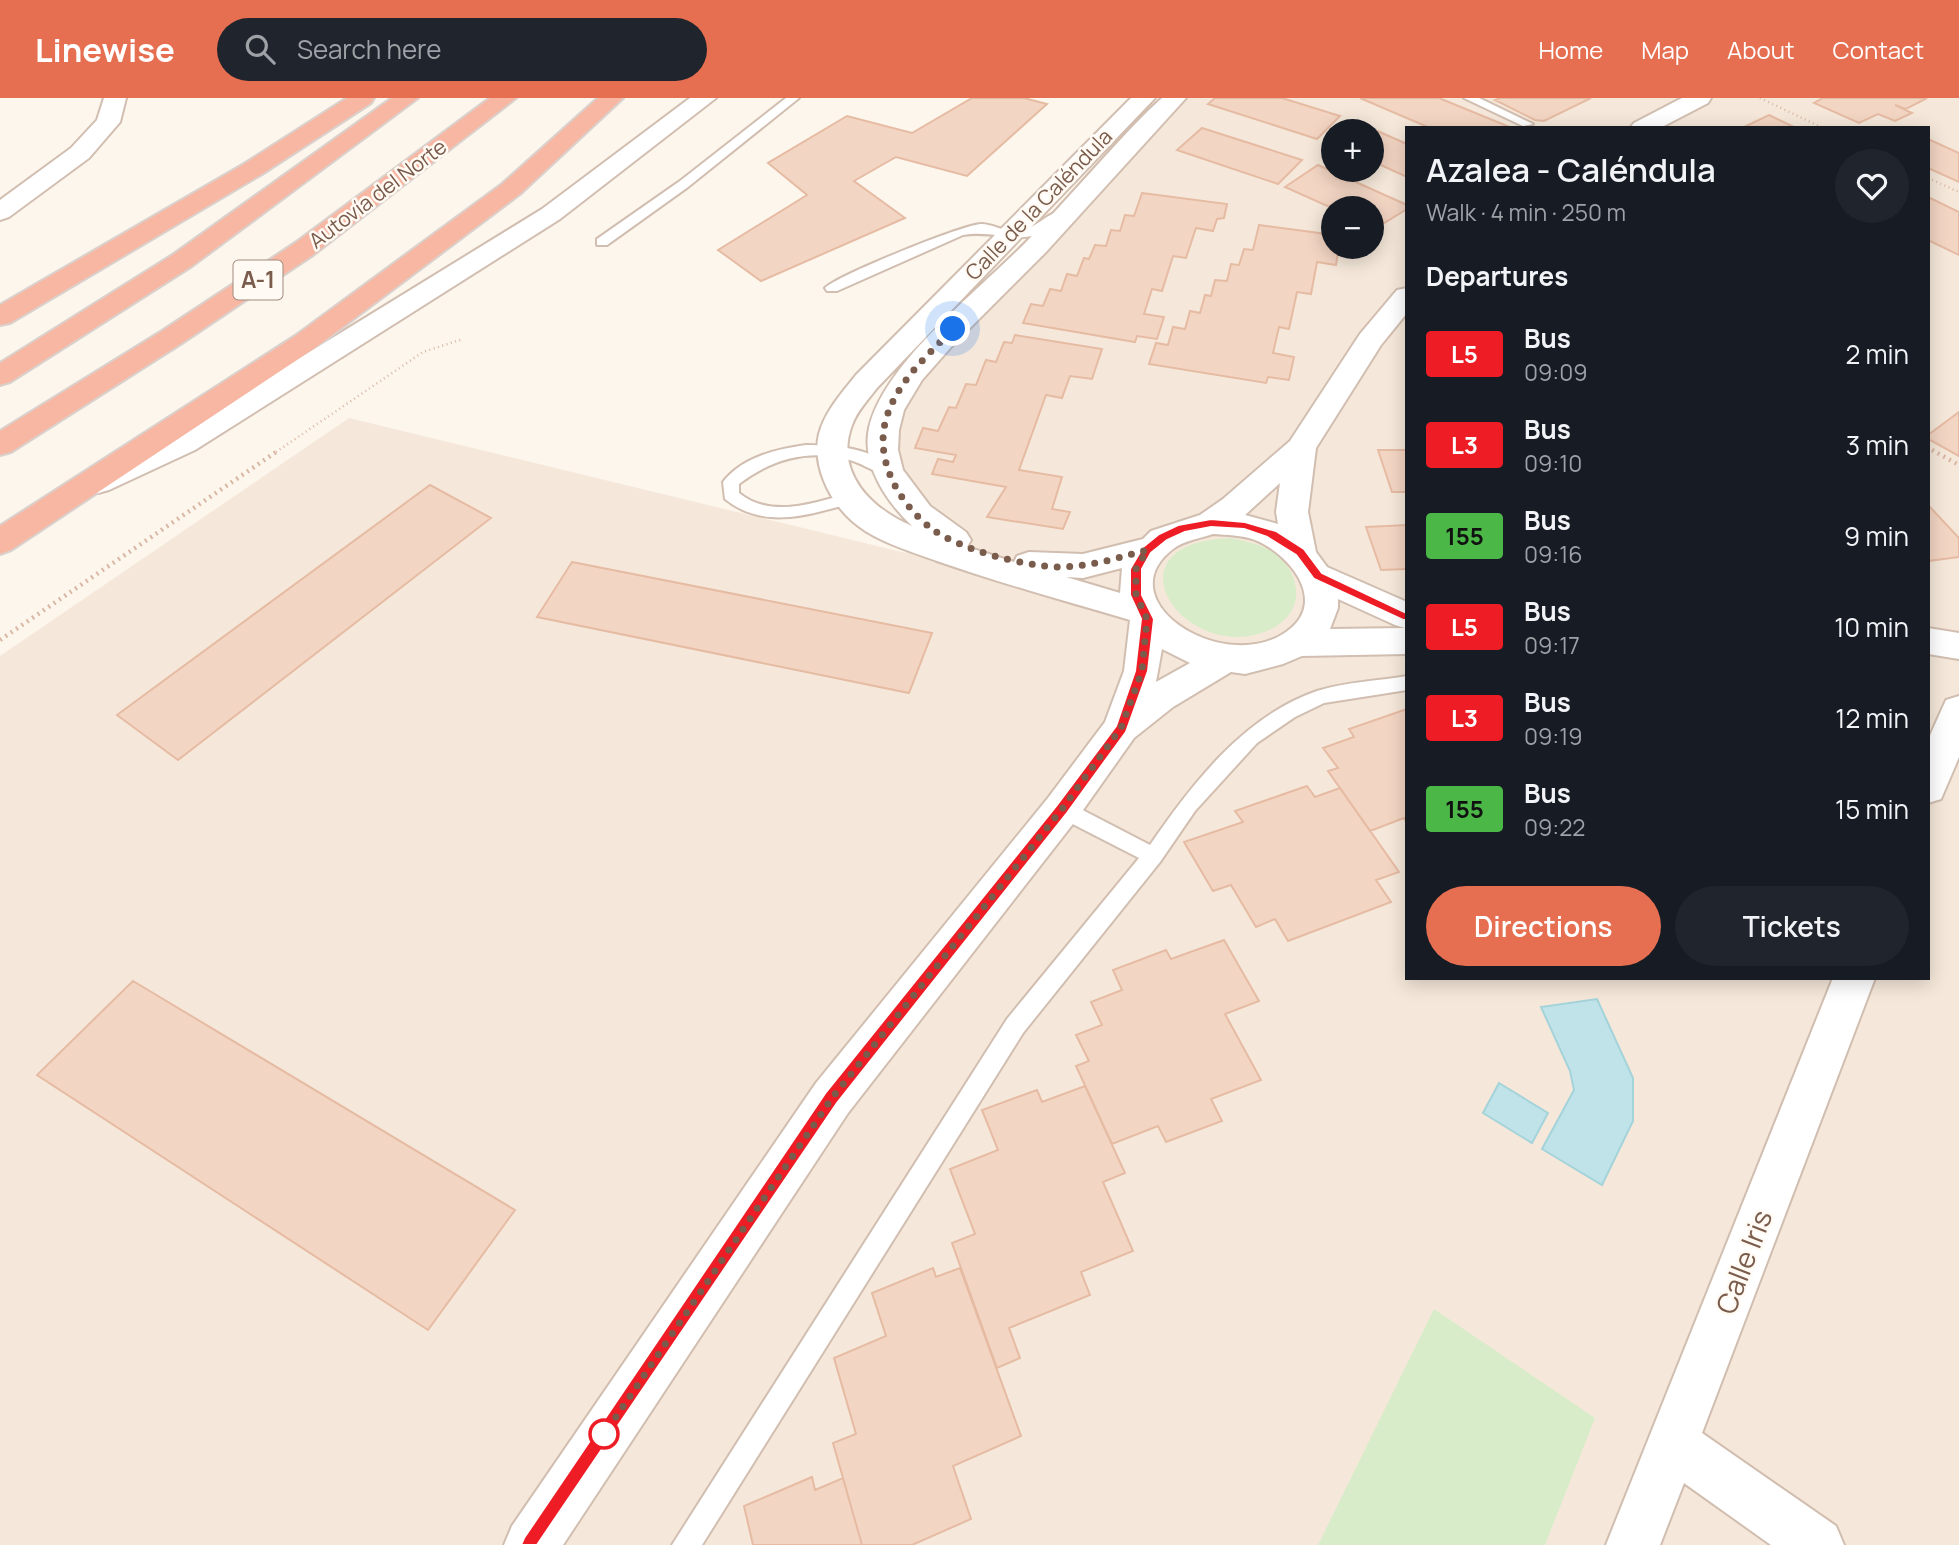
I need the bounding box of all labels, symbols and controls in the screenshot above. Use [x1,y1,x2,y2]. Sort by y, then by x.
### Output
search box [217,18,707,81]
text: Linewise [35,27,175,72]
icon: search [241,30,279,68]
text: Search here [297,31,441,67]
text: Home [1538,33,1603,66]
text: Map [1641,33,1689,66]
text: About [1727,33,1795,66]
text: Contact [1833,33,1924,66]
map controls [1321,119,1384,259]
button: + [1321,119,1384,182]
street label: Calle de la Caléndula [959,123,1118,286]
street label: Autovía del Norte [303,132,452,254]
text: Azalea - Caléndula [1426,147,1716,192]
button: heart [1835,149,1909,223]
button: − [1321,196,1384,259]
text: Walk · 4 min · 250 m [1426,196,1626,228]
text: Departures [1426,258,1568,294]
road number: A-1 [233,260,282,300]
your location [935,311,970,346]
text: Bus [1524,320,1571,356]
text: 2 min [1845,336,1909,372]
text: L5 [1451,337,1478,370]
text: 09:09 [1524,356,1587,388]
text: Bus [1524,411,1571,447]
text: 3 min [1846,427,1909,463]
text: L3 [1451,428,1478,461]
text: 09:10 [1524,447,1582,479]
text: Bus [1524,502,1571,538]
text: 9 min [1844,518,1909,554]
text: 155 [1445,519,1484,552]
text: 09:16 [1524,538,1582,570]
text: Bus [1524,593,1571,629]
text: 10 min [1834,609,1909,645]
text: L5 [1451,610,1478,643]
text: 09:17 [1524,629,1580,661]
text: Bus [1524,684,1571,720]
text: 12 min [1835,700,1909,736]
text: L3 [1451,701,1478,734]
text: 09:19 [1524,720,1582,752]
text: Bus [1524,775,1571,811]
text: 15 min [1835,791,1909,827]
text: 155 [1445,792,1484,825]
text: 09:22 [1524,811,1585,843]
button: Directions [1426,886,1661,966]
button: Tickets [1675,886,1909,966]
street label: Calle Iris [1706,1204,1780,1319]
unlabelled marker [589,1419,619,1449]

